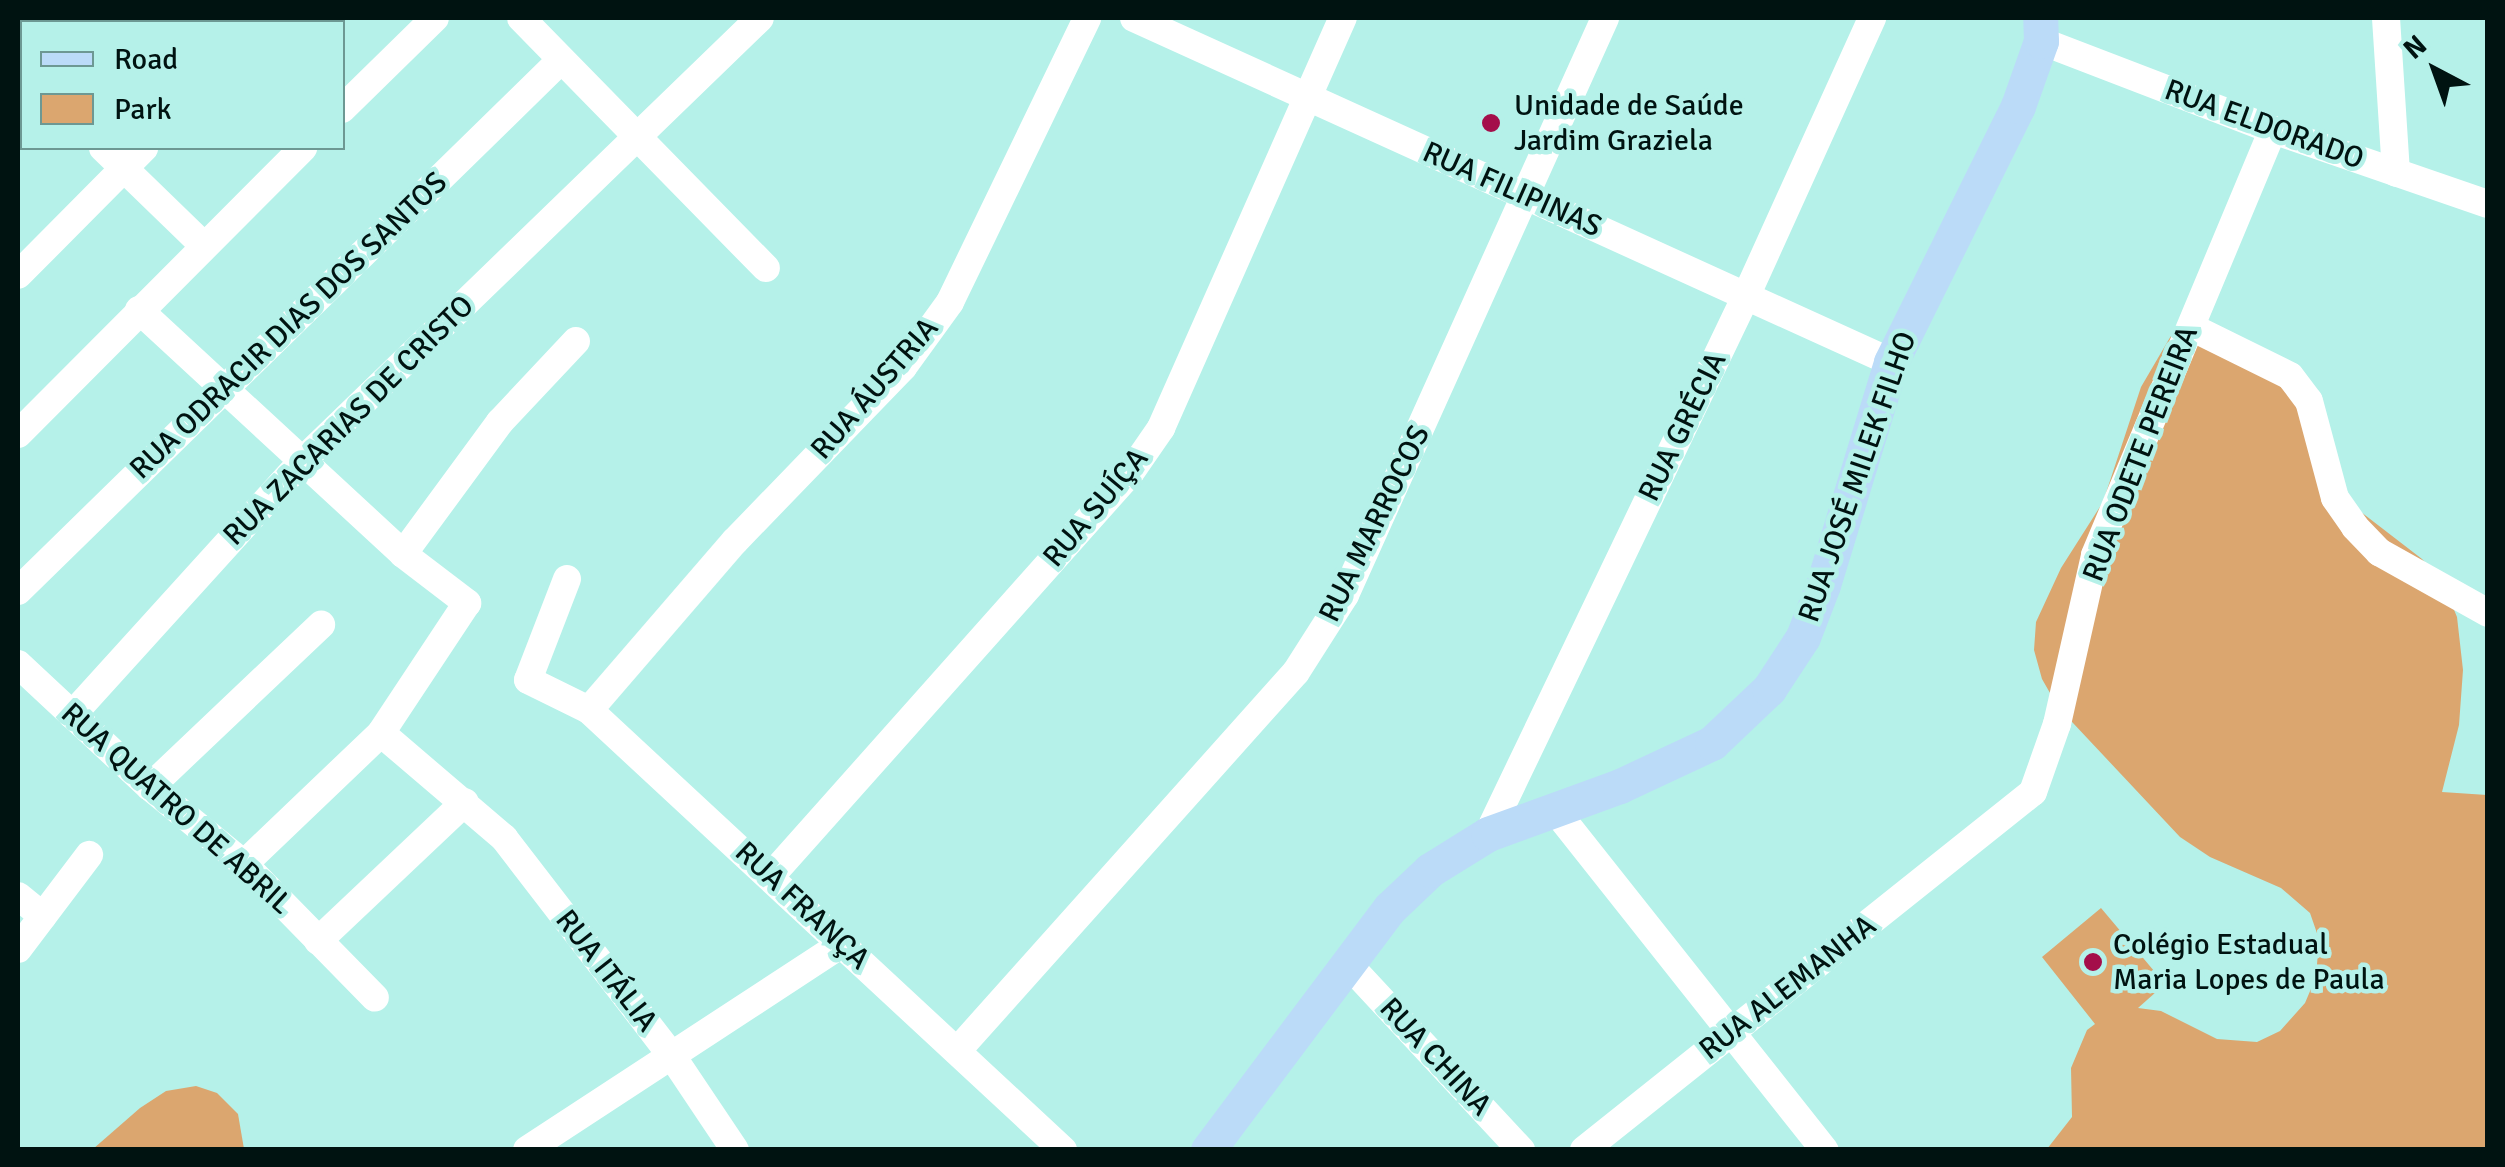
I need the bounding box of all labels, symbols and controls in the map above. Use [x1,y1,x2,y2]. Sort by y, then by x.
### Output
legend [20,20,345,150]
north arrow [2385,20,2485,120]
text: N [2397,28,2434,67]
text: Road [114,41,178,78]
street label: RUA ELDORADO [2160,72,2368,178]
place label: Unidade de Saúde Jardim Graziela [1514,88,1744,158]
text: Park [114,91,172,128]
marker: Unidade de Saúde Jardim Graziela [1478,110,1504,136]
street label: RUA FILIPINAS [1417,135,1607,245]
street label: RUA ODRACIR DIAS DOS SANTOS [123,165,455,487]
street label: RUA ZACARIAS DE CRISTO [216,288,482,554]
street label: RUA ÁUSTRIA [804,311,946,467]
street label: RUA ODETE PEREIRA [2076,321,2206,587]
street label: RUA JOSÉ MILEK FILHO [1791,327,1925,627]
street label: RUA GRÉCIA [1631,347,1735,507]
street label: RUA MARROCOS [1312,420,1438,628]
street label: RUA SUÍÇA [1036,441,1156,575]
street label: RUA QUATRO DE ABRIL [53,696,299,922]
street label: RUA FRANÇA [727,835,877,977]
street label: RUA ITÁLIA [547,903,665,1039]
street label: RUA ALEMANHA [1692,908,1884,1068]
place label: Colégio Estadual Maria Lopes de Paula [2113,927,2385,998]
marker: Colégio Estadual Maria Lopes de Paula [2082,951,2104,973]
street label: RUA CHINA [1371,991,1499,1123]

